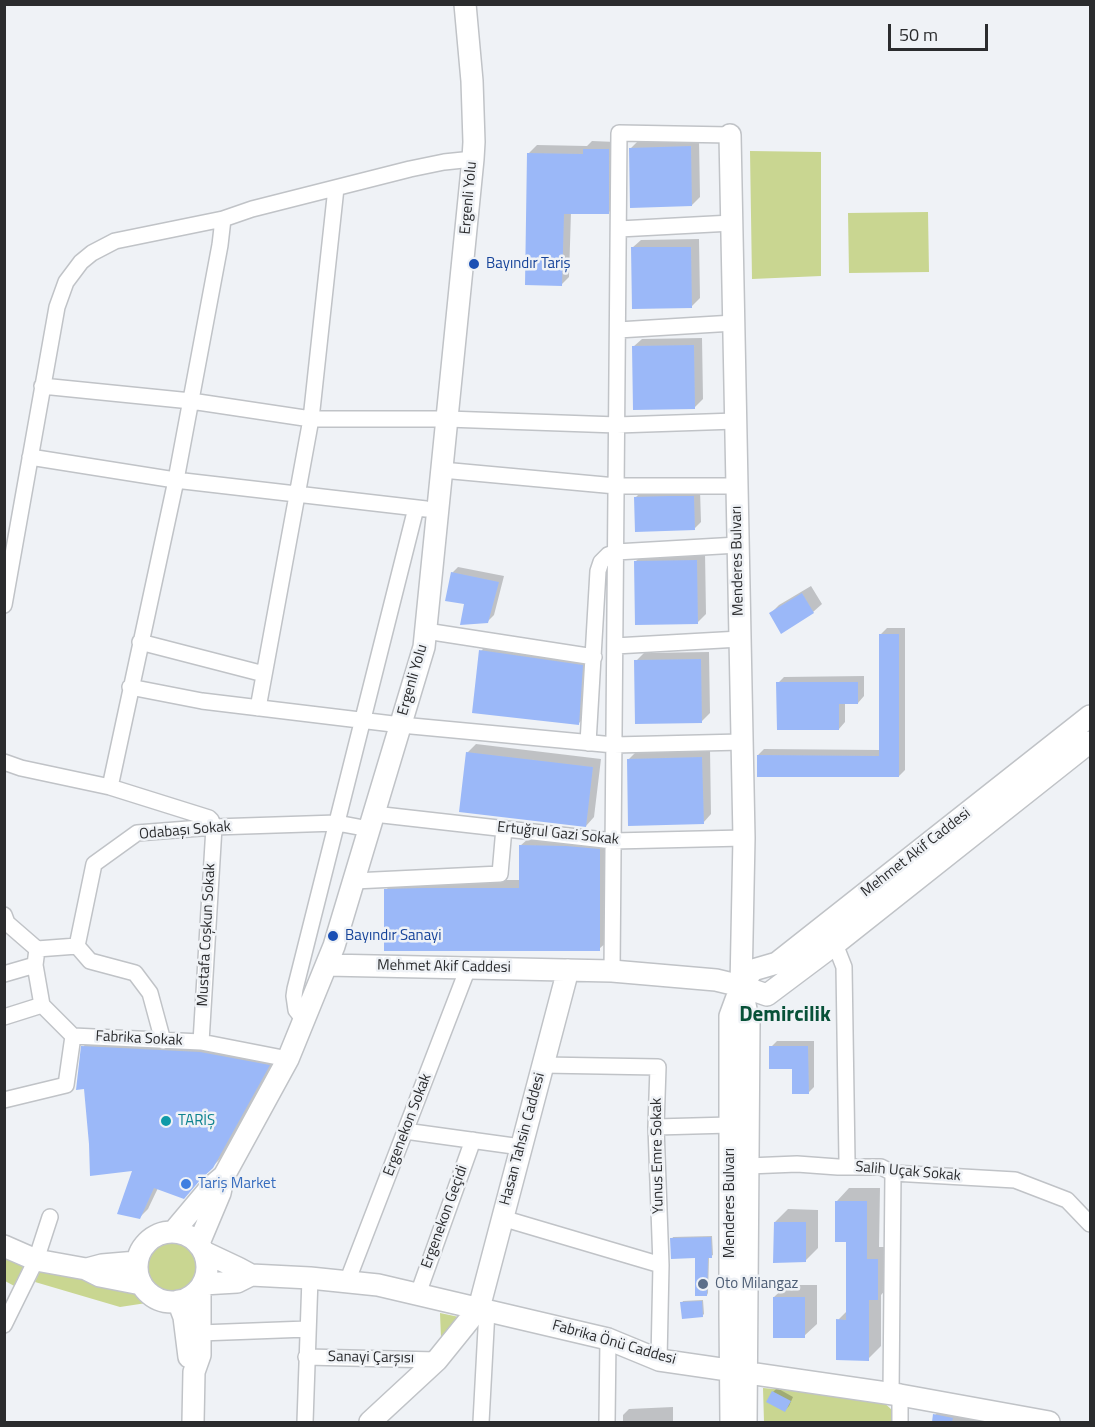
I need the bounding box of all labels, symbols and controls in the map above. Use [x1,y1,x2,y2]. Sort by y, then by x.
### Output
scale bar [891,12,992,50]
text: 50 m [899,21,938,48]
street label: Ergenli Yolu [457,161,481,235]
place label: Bayındır Tariş [486,255,570,273]
marker: Bayındır Tariş [467,257,481,271]
street label: Menderes Bulvarı [728,506,748,616]
street label: Ergenli Yolu [394,642,432,718]
street label: Mehmet Akif Caddesi [858,805,974,901]
street label: Odabaşı Sokak [138,818,232,844]
street label: Ertuğrul Gazi Sokak [496,819,620,849]
street label: Mustafa Coşkun Sokak [194,863,220,1007]
place label: Bayındır Sanayi [345,927,442,945]
marker: Bayındır Sanayi [326,929,340,943]
street label: Mehmet Akif Caddesi [377,957,511,977]
district label: Demircilik [739,1003,831,1029]
street label: Fabrika Sokak [95,1028,183,1050]
street label: Ergenekon Sokak [380,1071,436,1179]
street label: Hasan Tahsin Caddesi [497,1071,549,1207]
street label: Yunus Emre Sokak [648,1098,668,1214]
place label: TARİŞ [178,1112,215,1130]
marker: TARİŞ [159,1114,173,1128]
street label: Menderes Bulvarı [721,1148,739,1258]
street label: Salih Uçak Sokak [855,1158,961,1186]
street label: Ergenekon Geçidi [418,1163,472,1271]
place label: Tariş Market [198,1175,276,1193]
marker: Tariş Market [179,1177,193,1191]
place label: Oto Milangaz [715,1275,798,1293]
marker: Oto Milangaz [696,1277,710,1291]
street label: Fabrika Önü Caddesi [550,1317,678,1369]
street label: Sanayi Çarşısı [328,1348,414,1368]

